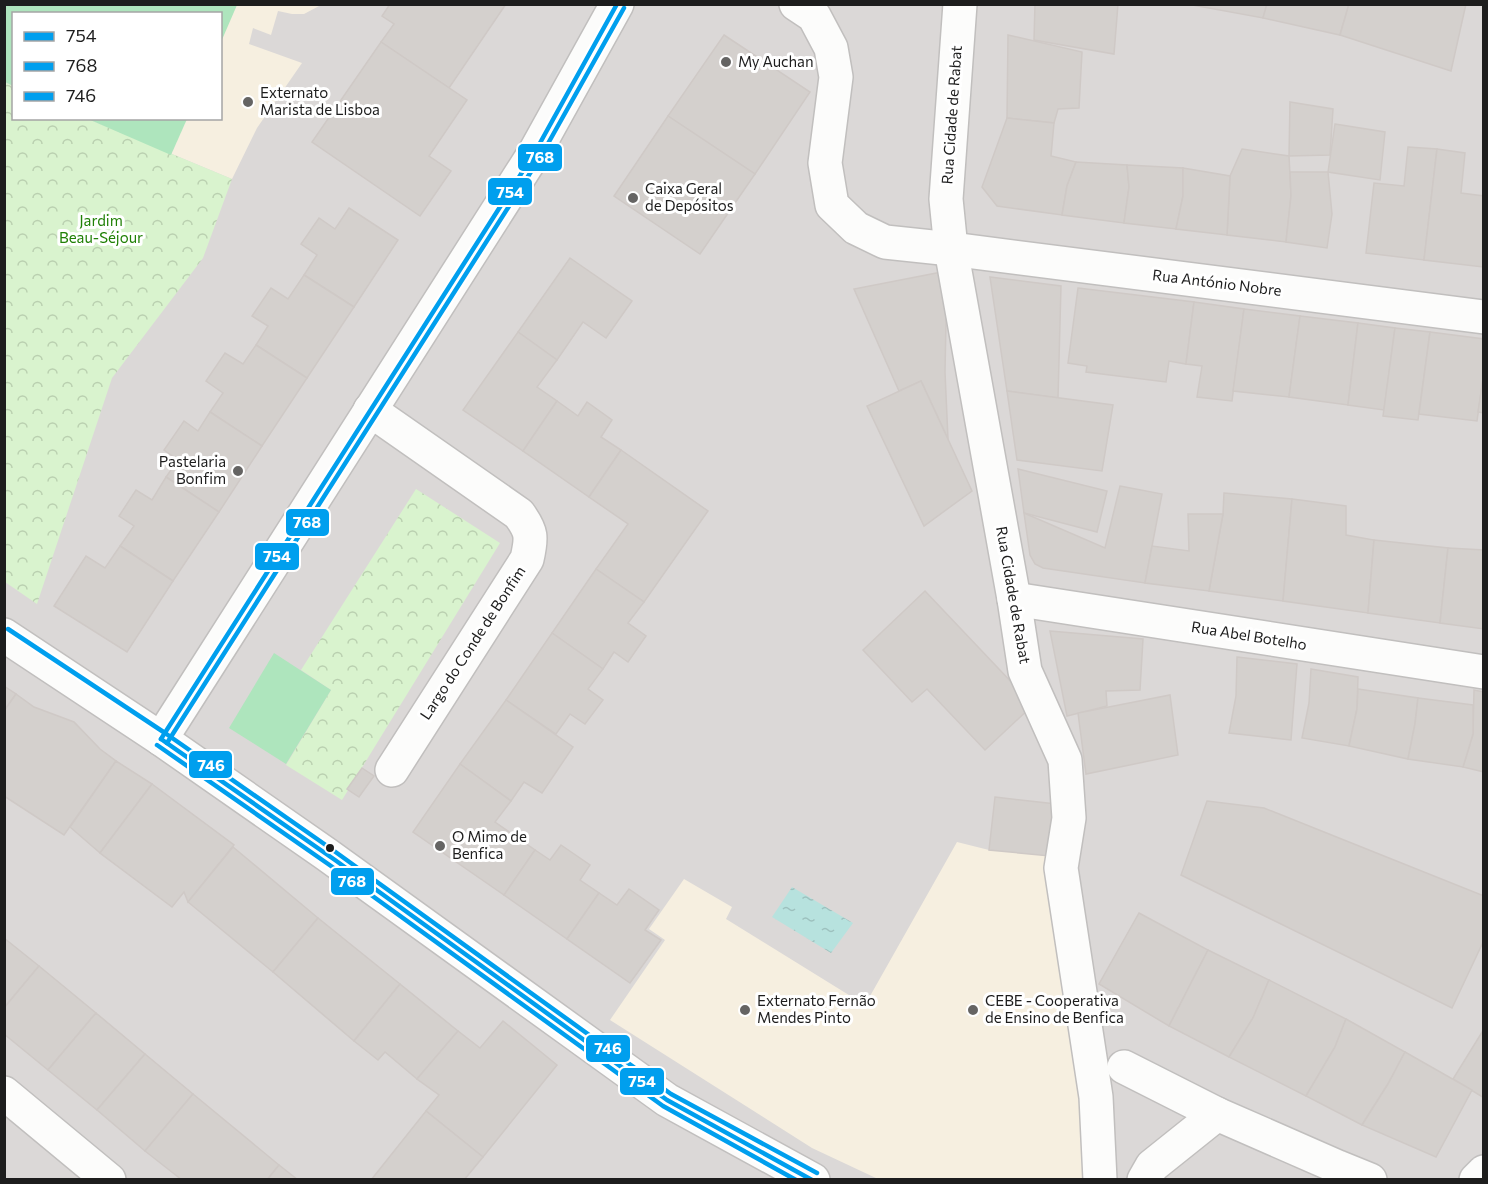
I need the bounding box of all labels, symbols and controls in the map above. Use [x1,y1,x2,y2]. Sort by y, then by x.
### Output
legend [12,12,222,120]
text: 754 [66,24,97,46]
street label: Rua Cidade de Rabat [937,45,965,185]
place label: My Auchan [738,52,814,70]
text: 768 [66,54,97,76]
marker: My Auchan [719,55,733,69]
place label: Externato Marista de Lisboa [260,83,380,118]
text: 746 [66,84,96,106]
marker: Externato Marista de Lisboa [241,95,255,109]
line badge: 768 [517,143,563,172]
text: 768 [526,147,554,166]
line badge: 754 [487,177,533,206]
place label: Caixa Geral de Depósitos [645,179,734,214]
text: 754 [496,182,524,201]
marker: Caixa Geral de Depósitos [626,191,640,205]
park label: Jardim Beau-Séjour [59,211,143,246]
street label: Rua António Nobre [1151,265,1283,299]
place label: Pastelaria Bonfim [159,452,226,487]
marker: Pastelaria Bonfim [231,464,245,478]
line badge: 768 [285,508,330,537]
text: 768 [293,512,321,531]
street label: Rua Cidade de Rabat [993,525,1035,665]
line badge: 754 [254,542,300,571]
text: 754 [263,546,291,565]
street label: Largo do Conde de Bonfim [416,562,529,723]
street label: Rua Abel Botelho [1190,617,1308,653]
line badge: 746 [188,750,233,779]
text: 746 [197,755,225,774]
place label: O Mimo de Benfica [452,827,527,862]
marker: O Mimo de Benfica [433,839,447,853]
unlabelled marker [324,842,336,854]
line badge: 768 [330,867,375,896]
text: 768 [338,871,366,890]
place label: Externato Fernão Mendes Pinto [757,991,876,1026]
place label: CEBE - Cooperativa de Ensino de Benfica [985,991,1124,1026]
marker: Externato Fernão Mendes Pinto [738,1003,752,1017]
marker: CEBE - Cooperativa de Ensino de Benfica [966,1003,980,1017]
line badge: 746 [585,1034,631,1063]
text: 746 [594,1038,622,1057]
line badge: 754 [619,1067,665,1096]
text: 754 [628,1071,656,1090]

